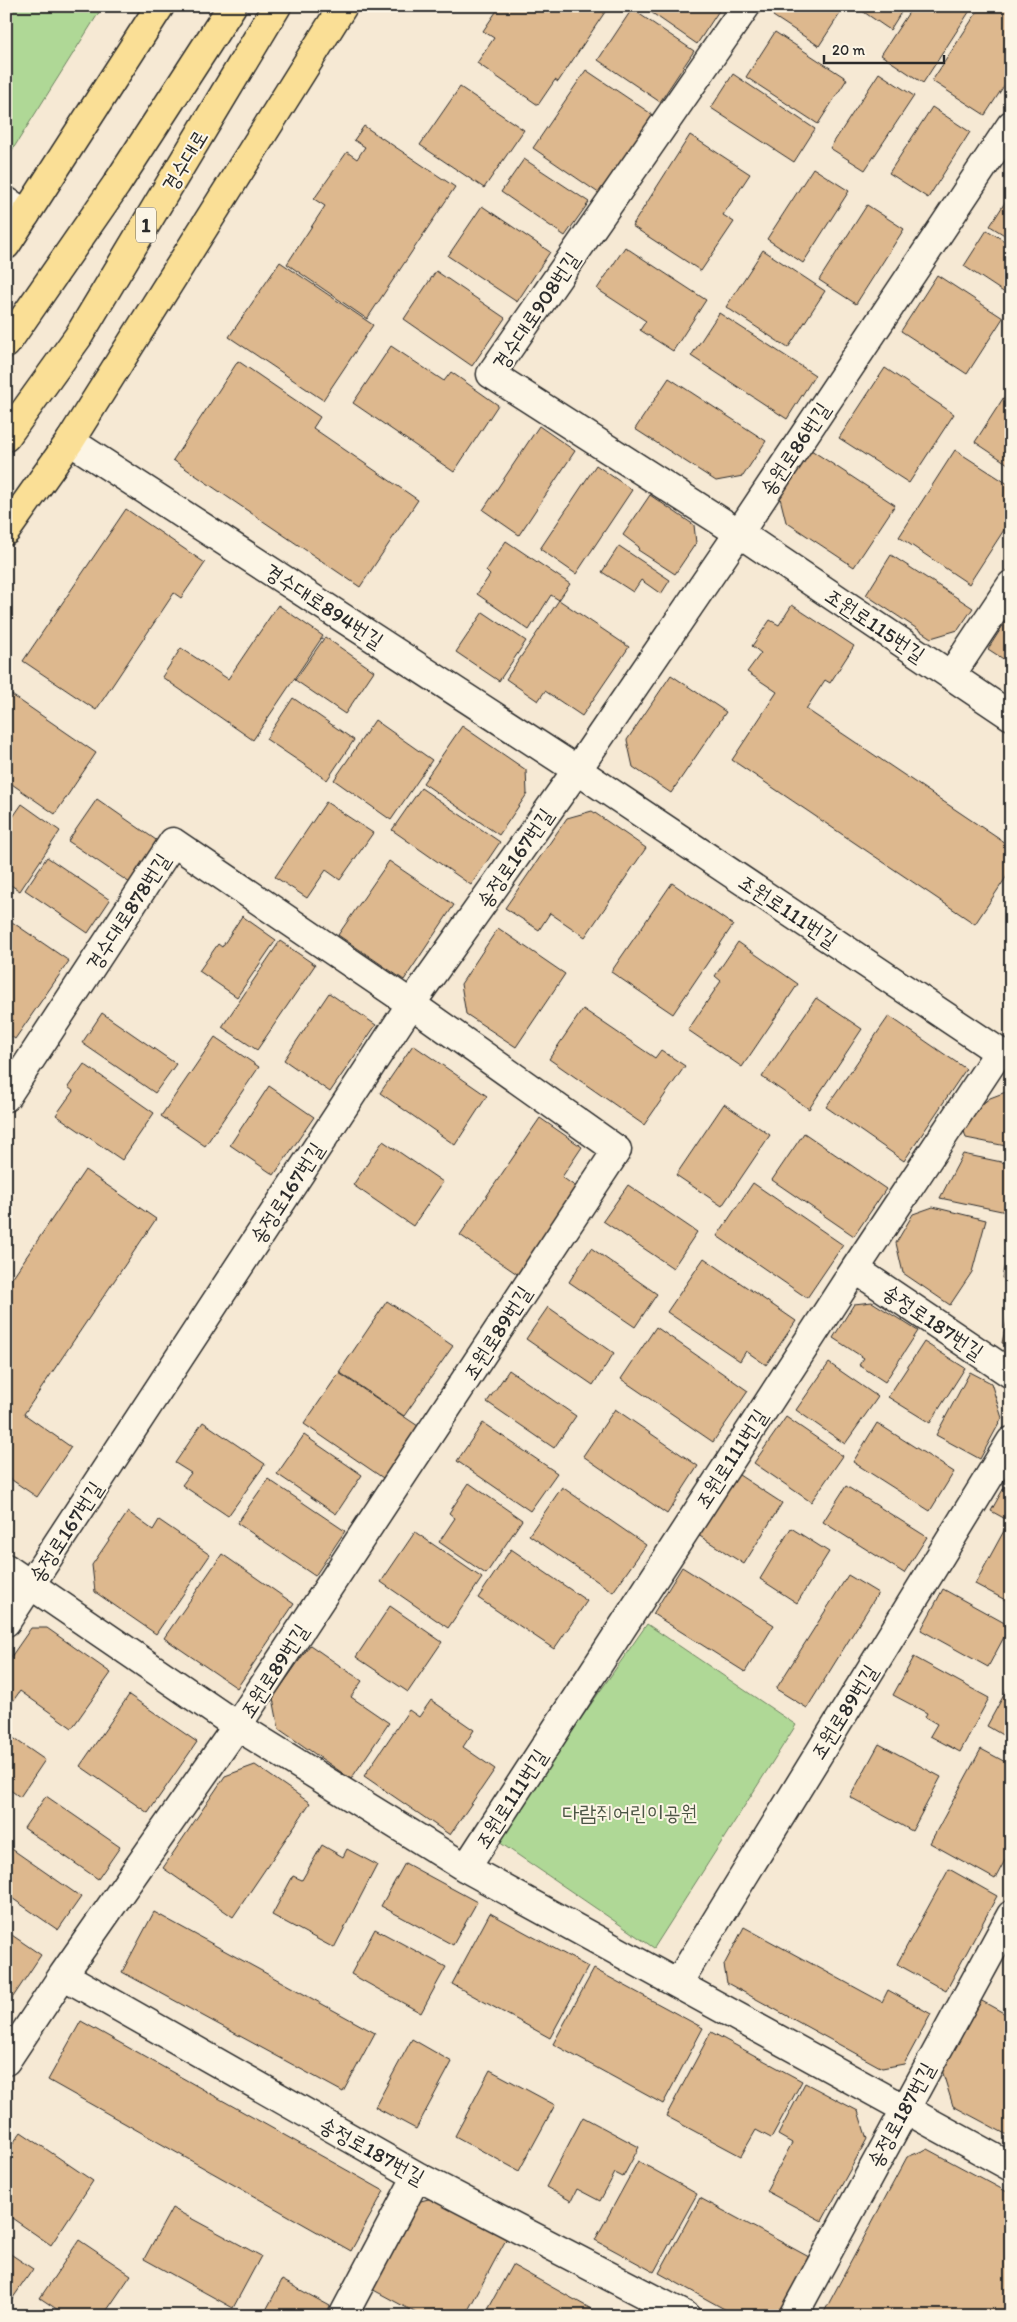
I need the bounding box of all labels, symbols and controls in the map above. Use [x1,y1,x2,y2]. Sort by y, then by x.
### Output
scale bar [824,32,944,64]
text: 20 m [832,41,866,59]
street label: 경수대로 [156,125,213,196]
road number: 1 [136,208,156,242]
street label: 경수대로908번길 [487,247,584,374]
street label: 송원로86번길 [754,397,835,500]
street label: 경수대로894번길 [260,558,388,653]
street label: 조원로115번길 [821,582,930,667]
street label: 송정로167번길 [471,803,558,912]
street label: 경수대로878번길 [80,848,175,975]
street label: 조원로111번길 [734,868,842,953]
street label: 송정로167번길 [245,1137,329,1248]
street label: 송정로187번길 [878,1279,988,1364]
street label: 조원로89번길 [457,1281,536,1384]
street label: 조원로111번길 [689,1404,772,1513]
street label: 송정로167번길 [24,1476,108,1587]
street label: 조원로89번길 [234,1619,313,1722]
street label: 조원로89번길 [805,1660,883,1764]
street label: 조원로111번길 [469,1744,552,1853]
park label: 다람쥐어린이공원 [562,1800,698,1825]
street label: 송정로187번길 [861,2058,940,2172]
street label: 송정로187번길 [315,2111,429,2190]

